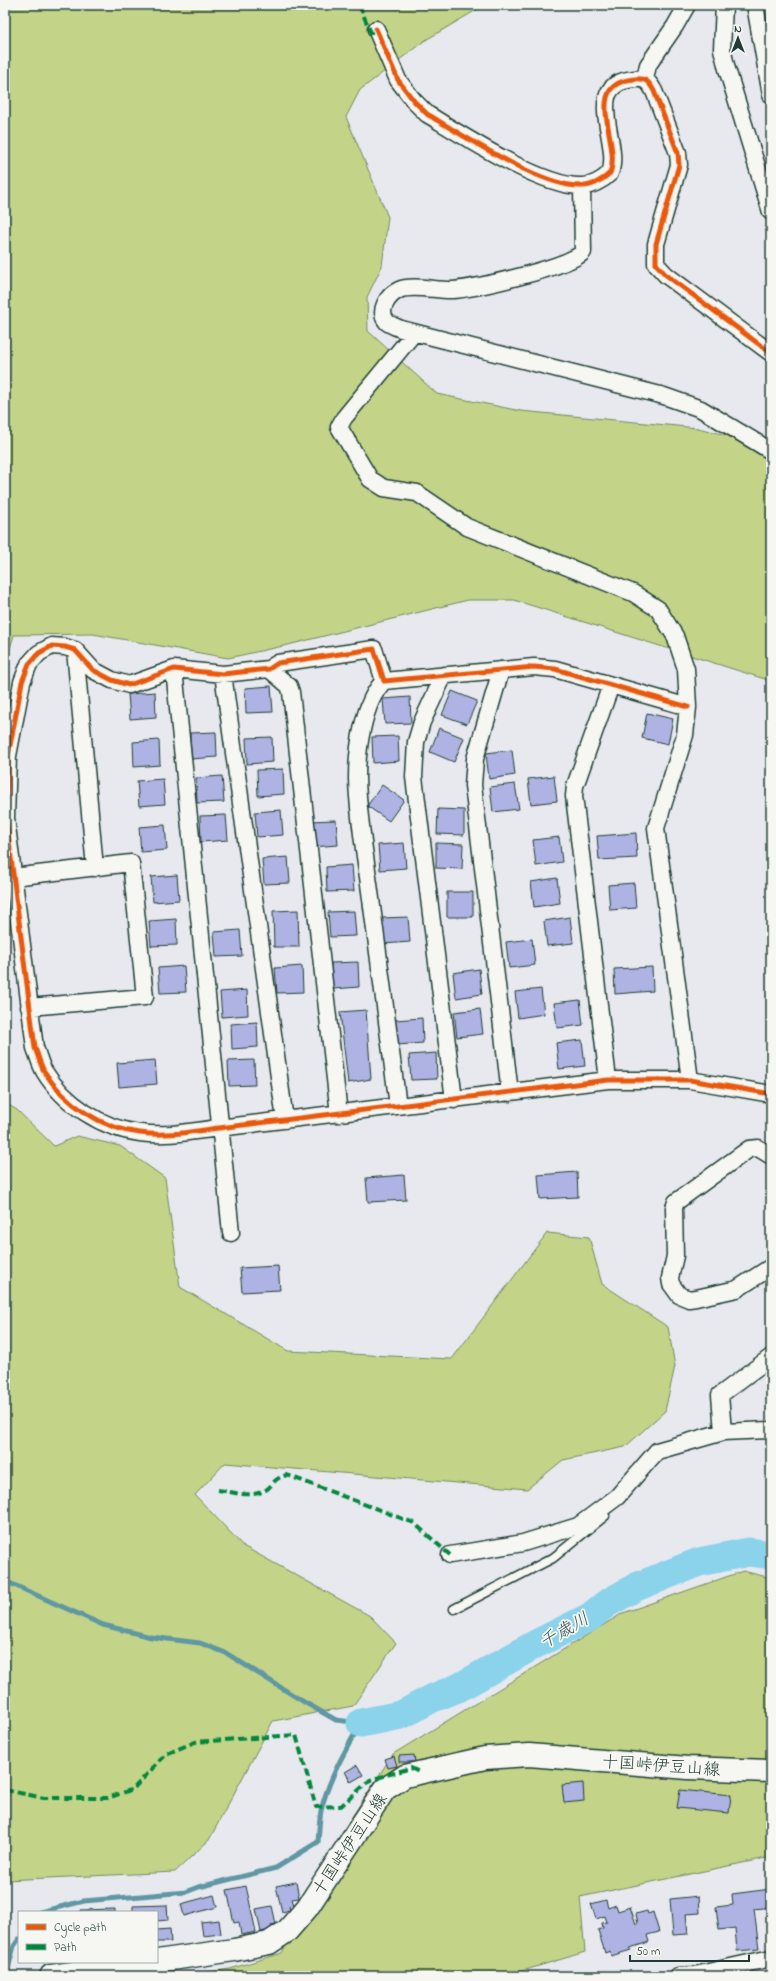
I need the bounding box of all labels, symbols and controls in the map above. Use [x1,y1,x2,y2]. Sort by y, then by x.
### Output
north arrow [718,18,758,58]
text: N [734,21,742,37]
water label: 千歳川 [535,1607,595,1656]
street label: 十国峠伊豆山線 [601,1750,721,1783]
street label: 十国峠伊豆山線 [307,1789,394,1901]
legend [18,1911,158,1963]
text: Cycle path [54,1919,106,1938]
scale bar [630,1937,749,1963]
text: Path [54,1939,77,1957]
text: 50 m [636,1943,660,1961]

